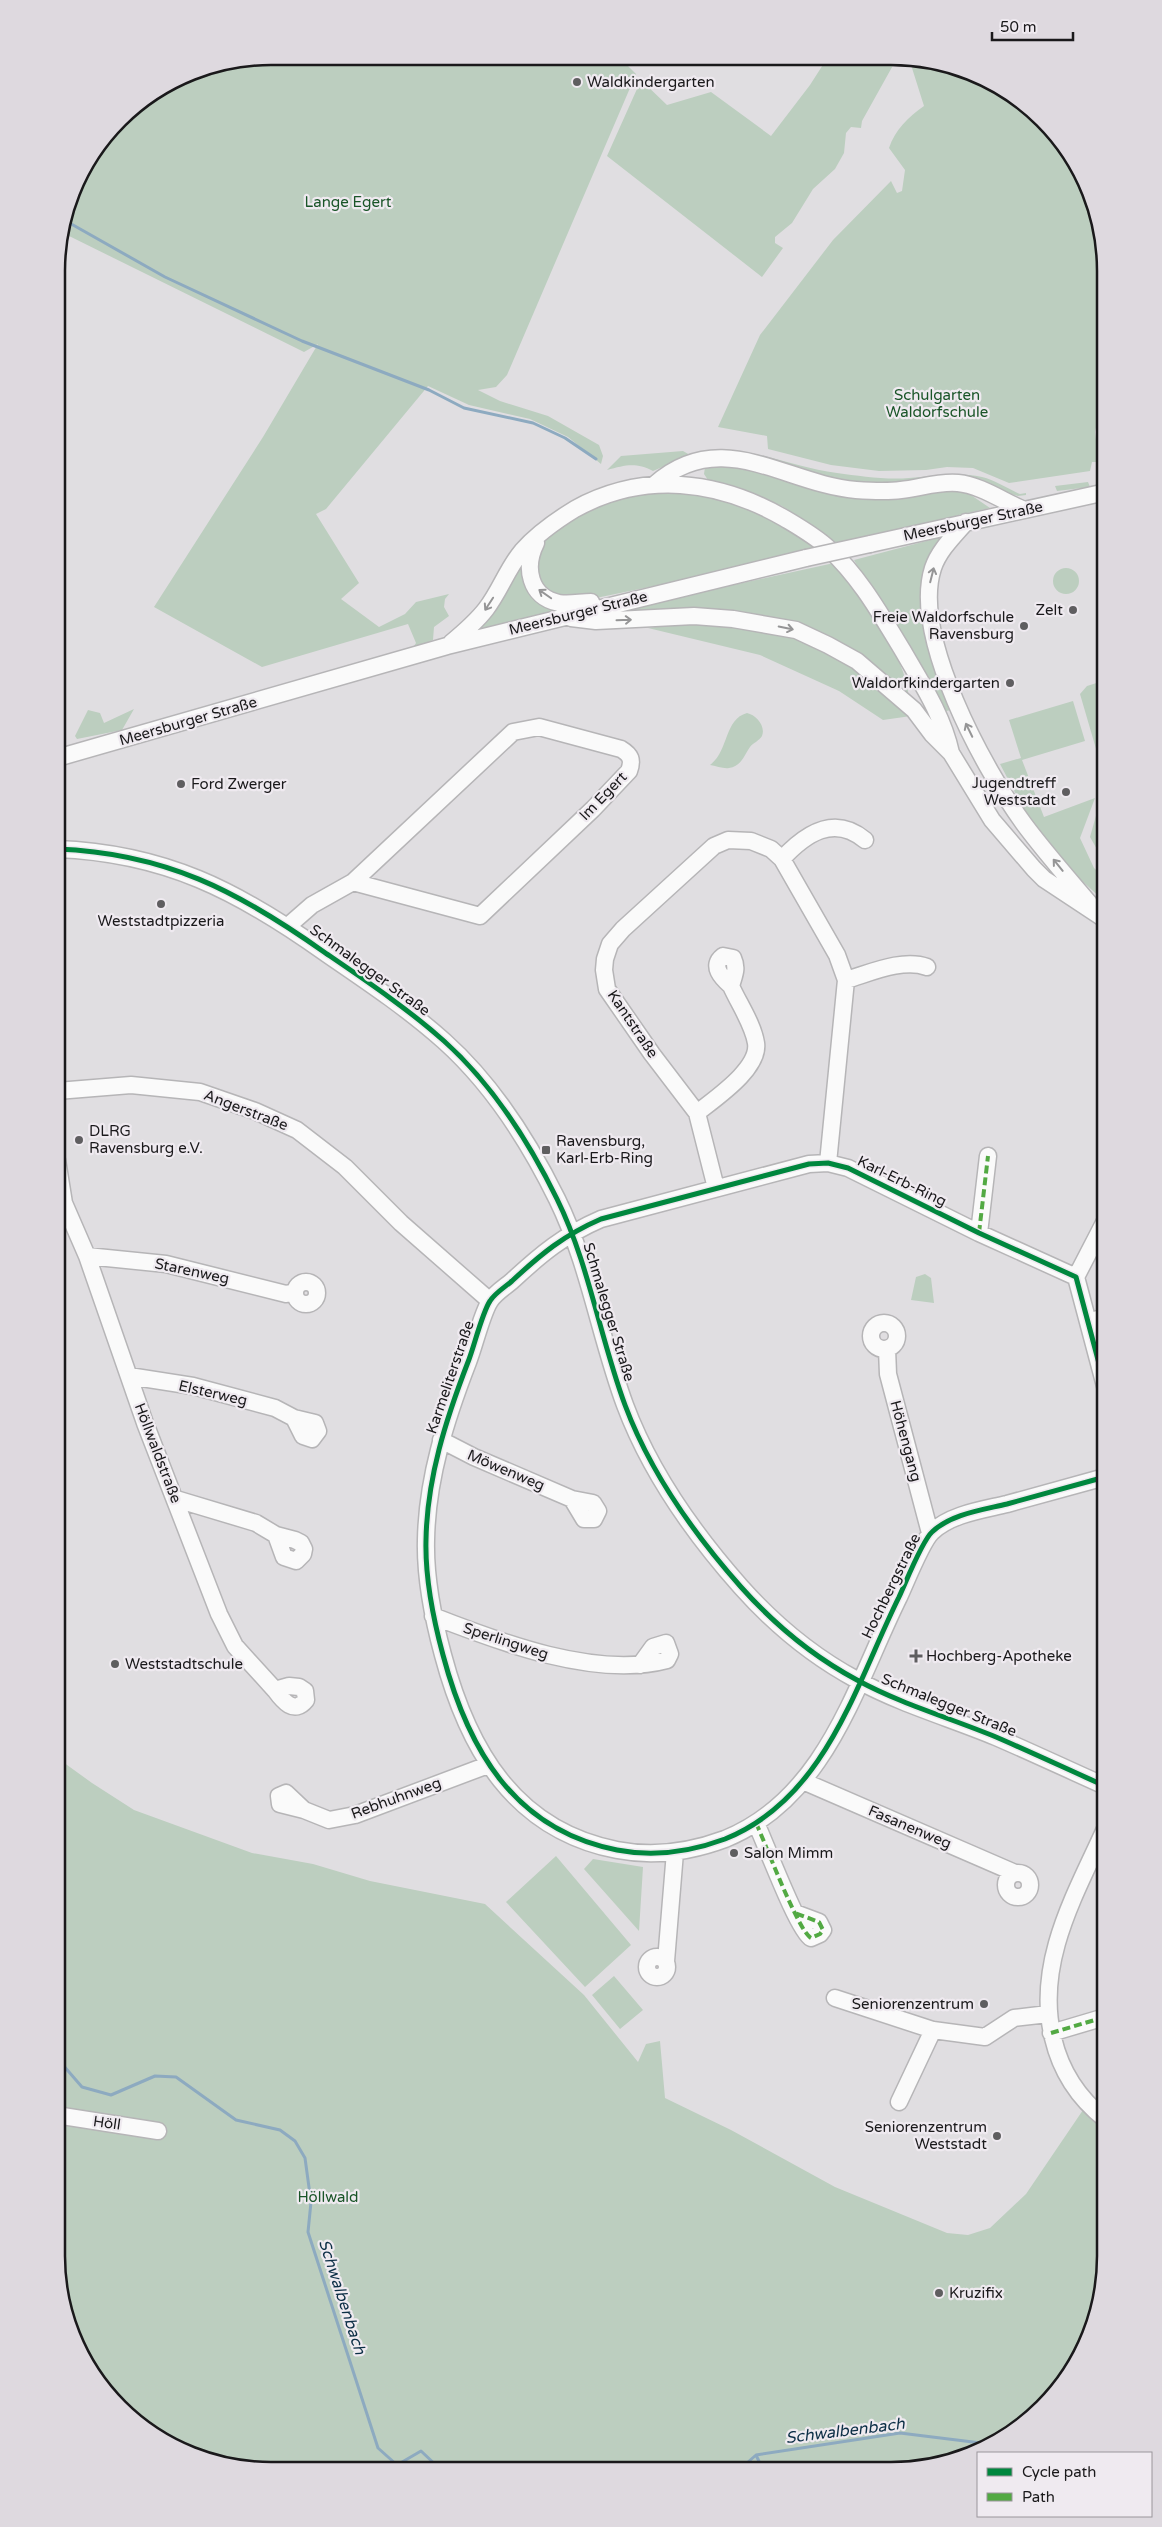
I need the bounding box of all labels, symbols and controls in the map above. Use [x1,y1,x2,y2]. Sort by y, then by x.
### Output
scale bar [992,10,1073,42]
text: 50 m [1000,18,1037,36]
place label: Waldkindergarten [587,73,715,91]
marker: Waldkindergarten [571,76,583,88]
park label: Lange Egert [305,193,392,211]
park label: Schulgarten Waldorfschule [886,386,988,421]
street label: Meersburger Straße [902,497,1044,545]
one-way arrow [928,567,937,583]
street label: Meersburger Straße [507,587,649,639]
one-way arrow [538,589,552,599]
one-way arrow [484,596,494,610]
place label: Zelt [1035,601,1063,619]
marker: Zelt [1067,604,1079,616]
place label: Freie Waldorfschule Ravensburg [873,608,1014,643]
one-way arrow [616,615,632,624]
marker: Freie Waldorfschule Ravensburg [1018,620,1030,632]
one-way arrow [777,624,793,633]
place label: Waldorfkindergarten [852,674,1000,692]
marker: Waldorfkindergarten [1004,677,1016,689]
street label: Meersburger Straße [117,693,259,749]
one-way arrow [964,723,973,738]
street label: Im Egert [575,768,631,824]
place label: Jugendtreff Weststadt [972,774,1056,809]
place label: Ford Zwerger [191,775,287,793]
marker: Ford Zwerger [175,778,187,790]
marker: Jugendtreff Weststadt [1060,786,1072,798]
one-way arrow [1052,859,1063,872]
marker: Weststadtpizzeria [155,898,167,910]
place label: Weststadtpizzeria [98,912,224,930]
street label: Schmalegger Straße [306,920,434,1020]
street label: Kantstraße [604,987,662,1061]
street label: Angerstraße [201,1086,291,1134]
place label: DLRG Ravensburg e.V. [89,1122,203,1157]
place label: Ravensburg, Karl-Erb-Ring [556,1132,653,1167]
marker: DLRG Ravensburg e.V. [73,1134,85,1146]
marker: Ravensburg, Karl-Erb-Ring [540,1144,552,1156]
street label: Karl-Erb-Ring [854,1152,950,1210]
street label: Schmalegger Straße [579,1240,639,1384]
street label: Starenweg [153,1254,231,1288]
street label: Karmeliterstraße [422,1318,478,1436]
street label: Elsterweg [177,1376,249,1410]
street label: Höhengang [887,1398,925,1484]
street label: Höllwaldstraße [131,1400,185,1506]
street label: Möwenweg [465,1446,547,1494]
street label: Hochbergstraße [858,1530,924,1642]
street label: Sperlingweg [461,1619,551,1663]
place label: Hochberg-Apotheke [926,1647,1072,1665]
marker: Hochberg-Apotheke [910,1650,922,1662]
place label: Weststadtschule [125,1655,243,1673]
marker: Weststadtschule [109,1658,121,1670]
street label: Schmalegger Straße [879,1670,1019,1740]
street label: Rebhuhnweg [348,1773,444,1823]
street label: Fasanenweg [866,1801,954,1853]
place label: Salon Mimm [744,1844,833,1862]
marker: Salon Mimm [728,1847,740,1859]
place label: Seniorenzentrum [852,1995,974,2013]
marker: Seniorenzentrum [978,1998,990,2010]
street label: Höll [92,2112,122,2134]
place label: Seniorenzentrum Weststadt [865,2118,987,2153]
marker: Seniorenzentrum Weststadt [991,2130,1003,2142]
park label: Höllwald [297,2188,359,2206]
water label: Schwalbenbach [314,2237,370,2358]
place label: Kruzifix [949,2284,1003,2302]
marker: Kruzifix [933,2287,945,2299]
water label: Schwalbenbach [784,2414,907,2448]
legend [977,2452,1152,2517]
text: Cycle path [1022,2463,1096,2481]
text: Path [1022,2488,1055,2506]

